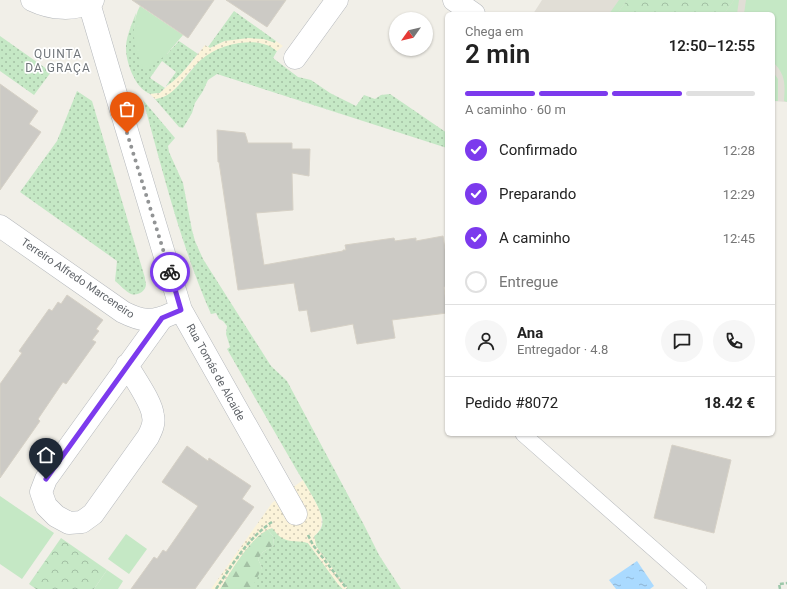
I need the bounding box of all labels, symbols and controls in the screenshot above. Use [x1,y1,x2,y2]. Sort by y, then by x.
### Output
north arrow [389,12,433,56]
map controls [389,12,433,56]
text: Chega em [465,24,523,39]
text: 12:50–12:55 [669,37,755,55]
text: 2 min [465,39,530,69]
district label: QUINTA DA GRAÇA [25,47,91,75]
pin [110,92,144,133]
icon: bag [116,98,138,120]
text: A caminho · 60 m [465,102,566,117]
icon: check [465,139,487,161]
text: Confirmado [499,141,577,159]
text: 12:28 [723,143,755,158]
icon: check [465,183,487,205]
text: Preparando [499,185,576,203]
text: 12:29 [723,187,755,202]
icon: check [465,227,487,249]
text: A caminho [499,229,570,247]
text: 12:45 [723,231,755,246]
street label: Terreiro Alfredo Marceneiro [19,236,137,321]
courier [150,252,190,292]
icon: bike [159,261,181,283]
text: Entregue [499,273,558,291]
button: person [465,320,507,362]
button: chat [661,320,703,362]
button: phone [713,320,755,362]
street label: Rua Tomás de Alcaide [184,322,248,423]
text: Ana [517,324,543,342]
text: Entregador · 4.8 [517,342,608,357]
text: Pedido #8072 [465,394,558,412]
text: 18.42 € [704,394,755,412]
pin [29,438,63,479]
icon: home [35,444,57,466]

